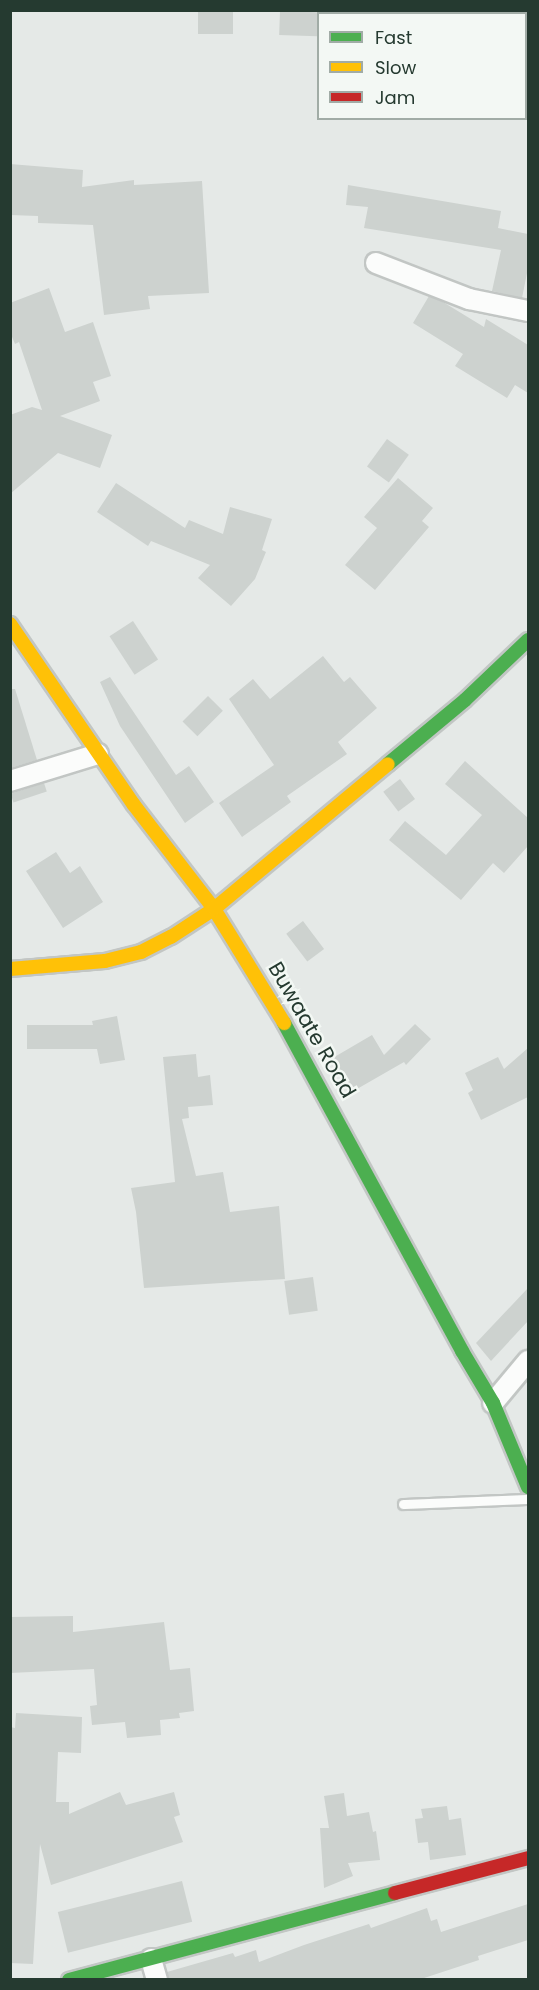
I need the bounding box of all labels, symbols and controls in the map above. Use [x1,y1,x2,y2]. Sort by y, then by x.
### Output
legend [317,12,527,120]
text: Fast [375,25,412,50]
text: Slow [375,55,416,80]
text: Jam [375,85,415,110]
street label: Buwaate Road [263,958,361,1102]

